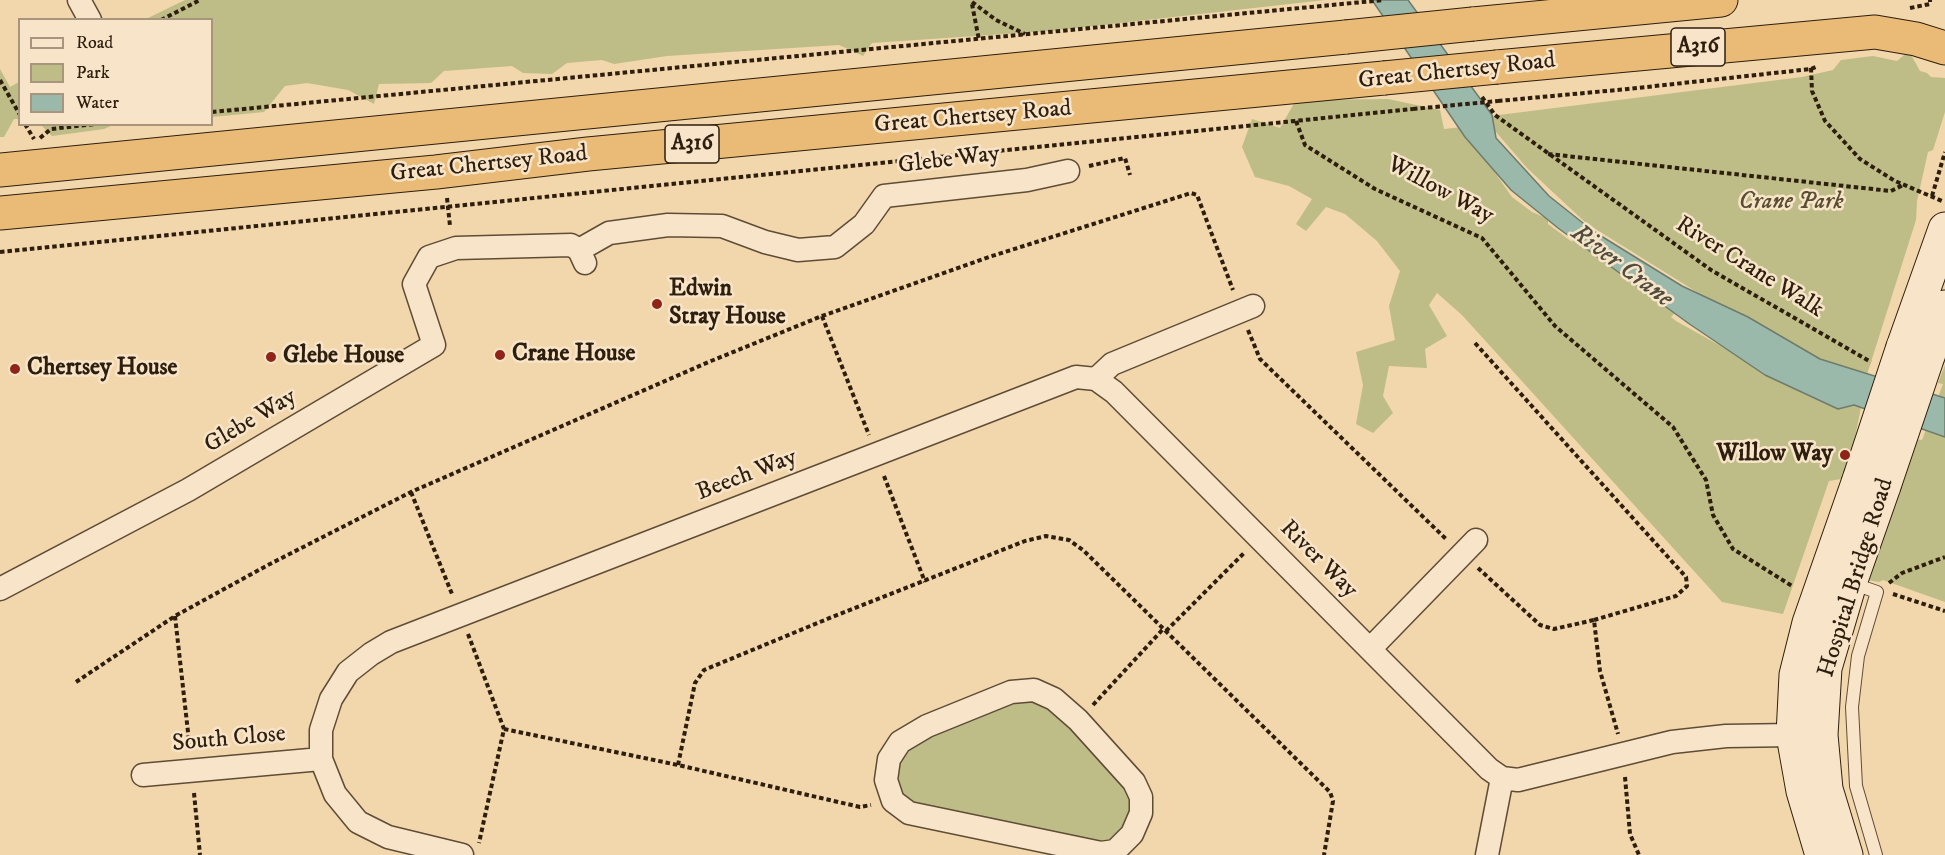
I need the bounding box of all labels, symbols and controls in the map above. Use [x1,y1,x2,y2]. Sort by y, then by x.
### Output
legend [18,18,213,126]
road number: A316 [1671,28,1725,66]
text: Road [76,32,113,54]
street label: Great Chertsey Road [1357,47,1557,97]
text: Park [76,62,110,84]
text: Water [76,92,119,114]
street label: Great Chertsey Road [873,95,1073,141]
road number: A316 [665,125,719,163]
street label: Great Chertsey Road [389,140,589,190]
street label: Glebe Way [897,140,1001,182]
street label: Willow Way [1382,151,1498,231]
park label: Crane Park [1738,189,1844,217]
street label: River Crane Walk [1670,211,1828,325]
water label: River Crane [1564,219,1678,315]
place label: Edwin Stray House [669,276,786,332]
marker: Edwin Stray House [650,297,664,311]
place label: Crane House [512,341,635,369]
place label: Glebe House [283,343,404,371]
marker: Crane House [493,348,507,362]
marker: Glebe House [264,350,278,364]
place label: Chertsey House [27,355,178,383]
marker: Chertsey House [8,362,22,376]
street label: Glebe Way [200,383,302,461]
place label: Willow Way [1716,441,1833,469]
street label: Beech Way [693,444,801,508]
marker: Willow Way [1838,448,1852,462]
street label: Hospital Bridge Road [1813,475,1901,681]
street label: River Way [1273,515,1363,605]
street label: South Close [171,721,287,759]

